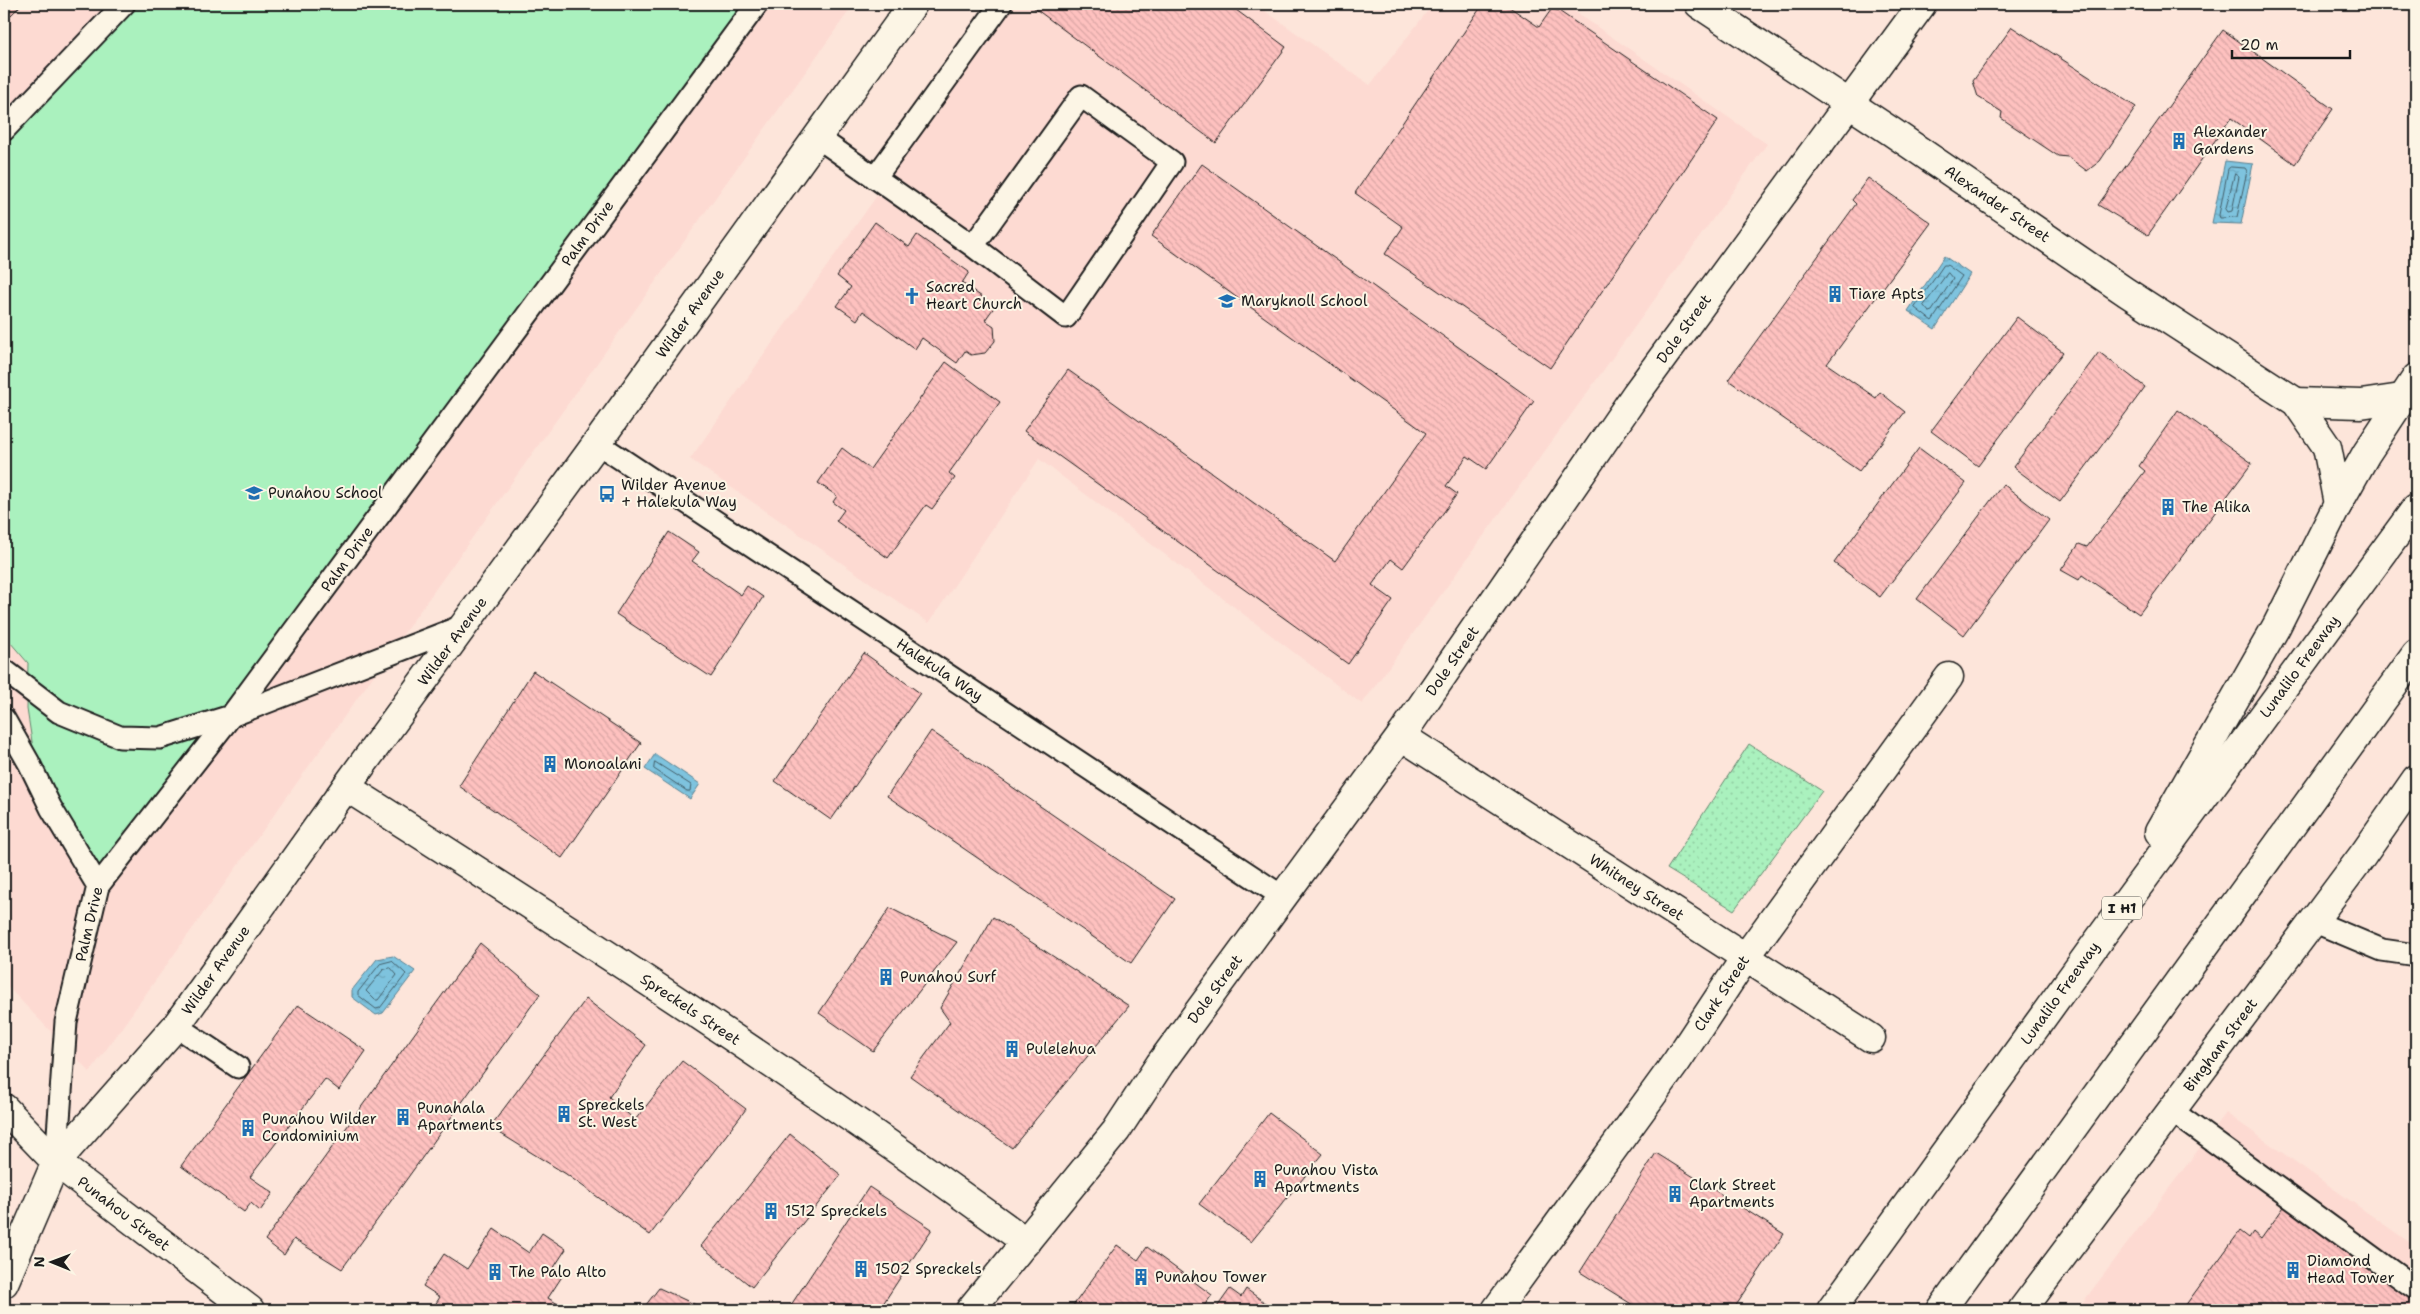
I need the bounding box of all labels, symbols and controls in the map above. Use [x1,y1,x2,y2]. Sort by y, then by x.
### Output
scale bar [2232,28,2350,60]
text: 20 m [2240,35,2279,55]
place label: Alexander Gardens [2193,122,2268,159]
building icon: Alexander Gardens [2169,131,2189,151]
street label: Alexander Street [1940,161,2054,247]
street label: Palm Drive [557,197,618,270]
street label: Wilder Avenue [651,265,729,362]
place label: Sacred Heart Church [926,277,1022,314]
building icon: Tiare Apts [1825,284,1845,304]
place label: Tiare Apts [1849,284,1924,304]
church icon: Sacred Heart Church [902,286,922,306]
street label: Dole Street [1652,290,1716,367]
school or university icon: Maryknoll School [1217,291,1237,311]
place label: Maryknoll School [1241,291,1368,311]
place label: Wilder Avenue + Halekula Way [621,475,737,512]
school or university icon: Punahou School [244,483,264,503]
place label: Punahou School [268,483,383,503]
bus stop icon: Wilder Avenue + Halekula Way [597,484,617,504]
building icon: The Alika [2158,497,2178,517]
place label: The Alika [2182,497,2251,517]
street label: Palm Drive [316,522,378,596]
street label: Wilder Avenue [413,593,491,690]
street label: Lunalilo Freeway [2255,611,2344,722]
street label: Dole Street [1421,622,1484,700]
street label: Halekula Way [892,634,987,706]
building icon: Monoalani [540,754,560,774]
place label: Monoalani [564,754,642,774]
street label: Whitney Street [1585,849,1688,925]
street label: Palm Drive [71,884,108,964]
road number: I H1 [2102,896,2142,920]
street label: Wilder Avenue [177,921,255,1019]
street label: Lunalilo Freeway [2016,938,2104,1049]
street label: Dole Street [1183,951,1247,1028]
street label: Clark Street [1689,951,1754,1035]
building icon: Punahou Surf [876,967,896,987]
place label: Punahou Surf [900,967,997,987]
street label: Spreckels Street [637,969,744,1050]
street label: Bingham Street [2179,994,2262,1096]
building icon: Pulelehua [1002,1039,1022,1059]
place label: Pulelehua [1026,1039,1096,1059]
place label: Spreckels St. West [578,1095,645,1132]
place label: Punahala Apartments [417,1098,503,1135]
building icon: Spreckels St. West [554,1104,574,1124]
building icon: Punahala Apartments [393,1107,413,1127]
place label: Punahou Wilder Condominium [262,1109,377,1146]
building icon: Punahou Wilder Condominium [238,1118,258,1138]
place label: Punahou Vista Apartments [1274,1160,1379,1197]
building icon: Punahou Vista Apartments [1250,1169,1270,1189]
street label: Punahou Street [73,1172,174,1255]
place label: Clark Street Apartments [1689,1175,1776,1212]
building icon: Clark Street Apartments [1665,1184,1685,1204]
building icon: 1512 Spreckels [761,1201,781,1221]
place label: 1512 Spreckels [785,1201,887,1221]
north arrow [28,1236,78,1286]
place label: Diamond Head Tower [2307,1251,2395,1288]
text: N [30,1256,48,1267]
building icon: 1502 Spreckels [851,1259,871,1279]
place label: 1502 Spreckels [875,1259,982,1279]
building icon: Diamond Head Tower [2283,1260,2303,1280]
building icon: The Palo Alto [485,1262,505,1282]
place label: The Palo Alto [509,1262,606,1282]
building icon: Punahou Tower [1131,1267,1151,1287]
place label: Punahou Tower [1155,1267,1267,1287]

